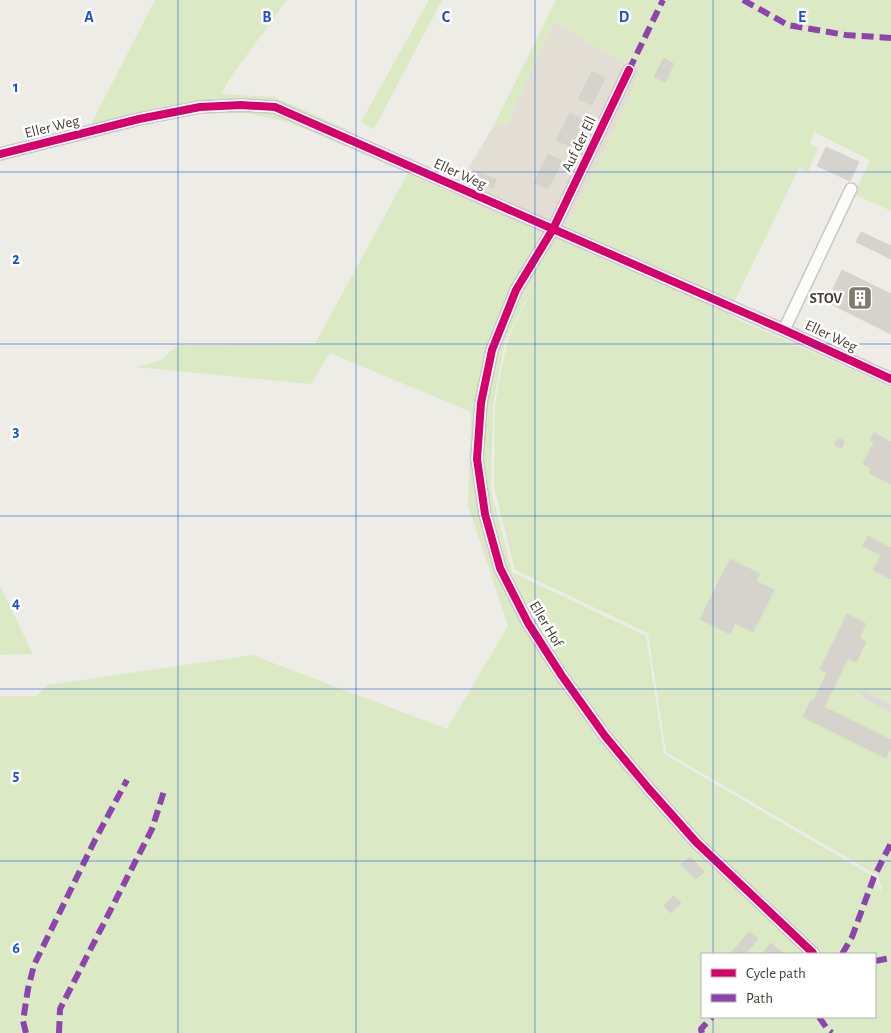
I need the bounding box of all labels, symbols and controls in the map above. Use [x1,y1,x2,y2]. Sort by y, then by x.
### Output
text: A [84,9,94,25]
text: B [262,9,272,25]
text: C [442,9,451,25]
text: D [619,9,630,25]
text: E [798,9,806,25]
text: 1 [13,79,19,95]
street label: Eller Weg [23,113,81,141]
street label: Auf der Ell [559,114,599,174]
street label: Eller Weg [432,156,489,192]
text: 2 [12,251,20,267]
building icon: STOV [847,285,873,311]
place label: STOV [810,291,842,306]
street label: Eller Weg [803,317,860,355]
text: 3 [13,423,20,439]
text: 4 [12,595,20,611]
street label: Eller Hof [527,599,566,651]
text: 5 [13,767,20,783]
text: 6 [12,940,20,956]
legend [701,953,876,1018]
text: Cycle path [746,966,806,981]
text: Path [746,991,773,1006]

